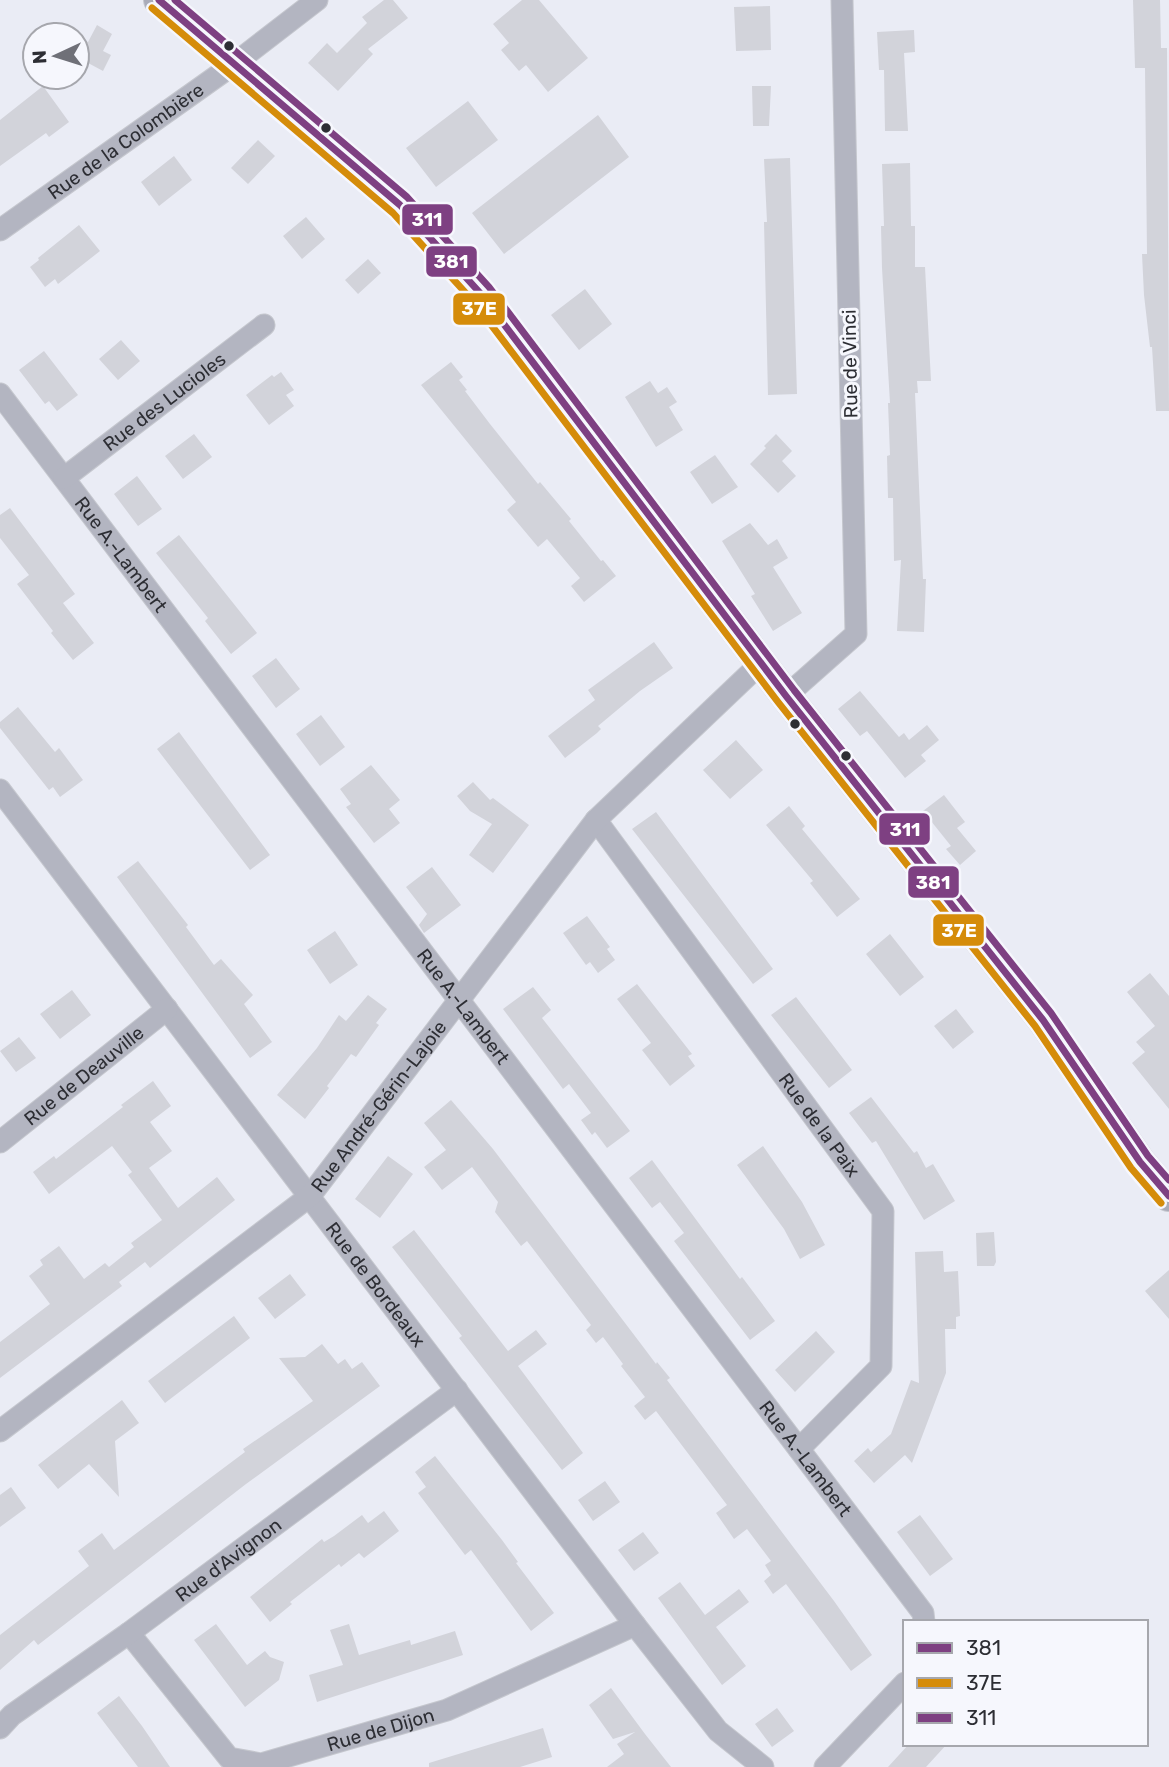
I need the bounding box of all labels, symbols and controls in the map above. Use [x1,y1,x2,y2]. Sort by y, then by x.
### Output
north arrow [21,21,91,91]
unlabelled marker [222,39,236,53]
text: N [28,50,51,65]
street label: Rue de la Colombière [43,78,208,204]
unlabelled marker [319,121,333,135]
line badge: 311 [401,203,454,236]
text: 311 [411,208,443,231]
line badge: 381 [425,245,478,278]
text: 381 [434,250,468,273]
line badge: 37E [452,292,506,326]
text: 37E [461,297,497,320]
street label: Rue de Vinci [838,309,862,419]
street label: Rue des Lucioles [98,347,230,456]
street label: Rue A.-Lambert [70,492,173,617]
unlabelled marker [788,717,802,731]
unlabelled marker [839,749,853,763]
line badge: 311 [878,812,931,846]
text: 311 [889,818,921,841]
line badge: 381 [907,865,960,899]
text: 381 [916,871,950,894]
line badge: 37E [932,913,985,947]
text: 37E [941,919,977,942]
street label: Rue A.-Lambert [412,944,515,1069]
street label: Rue André-Gérin-Lajoie [306,1016,451,1196]
street label: Rue de Deauville [19,1021,148,1130]
street label: Rue de la Paix [774,1068,865,1181]
street label: Rue de Bordeaux [321,1217,431,1351]
street label: Rue A.-Lambert [755,1396,857,1521]
street label: Rue d'Avignon [171,1513,286,1606]
legend [903,1620,1148,1746]
text: 381 [966,1635,1001,1660]
text: 37E [966,1670,1002,1695]
street label: Rue de Dijon [324,1703,437,1756]
text: 311 [966,1705,996,1730]

